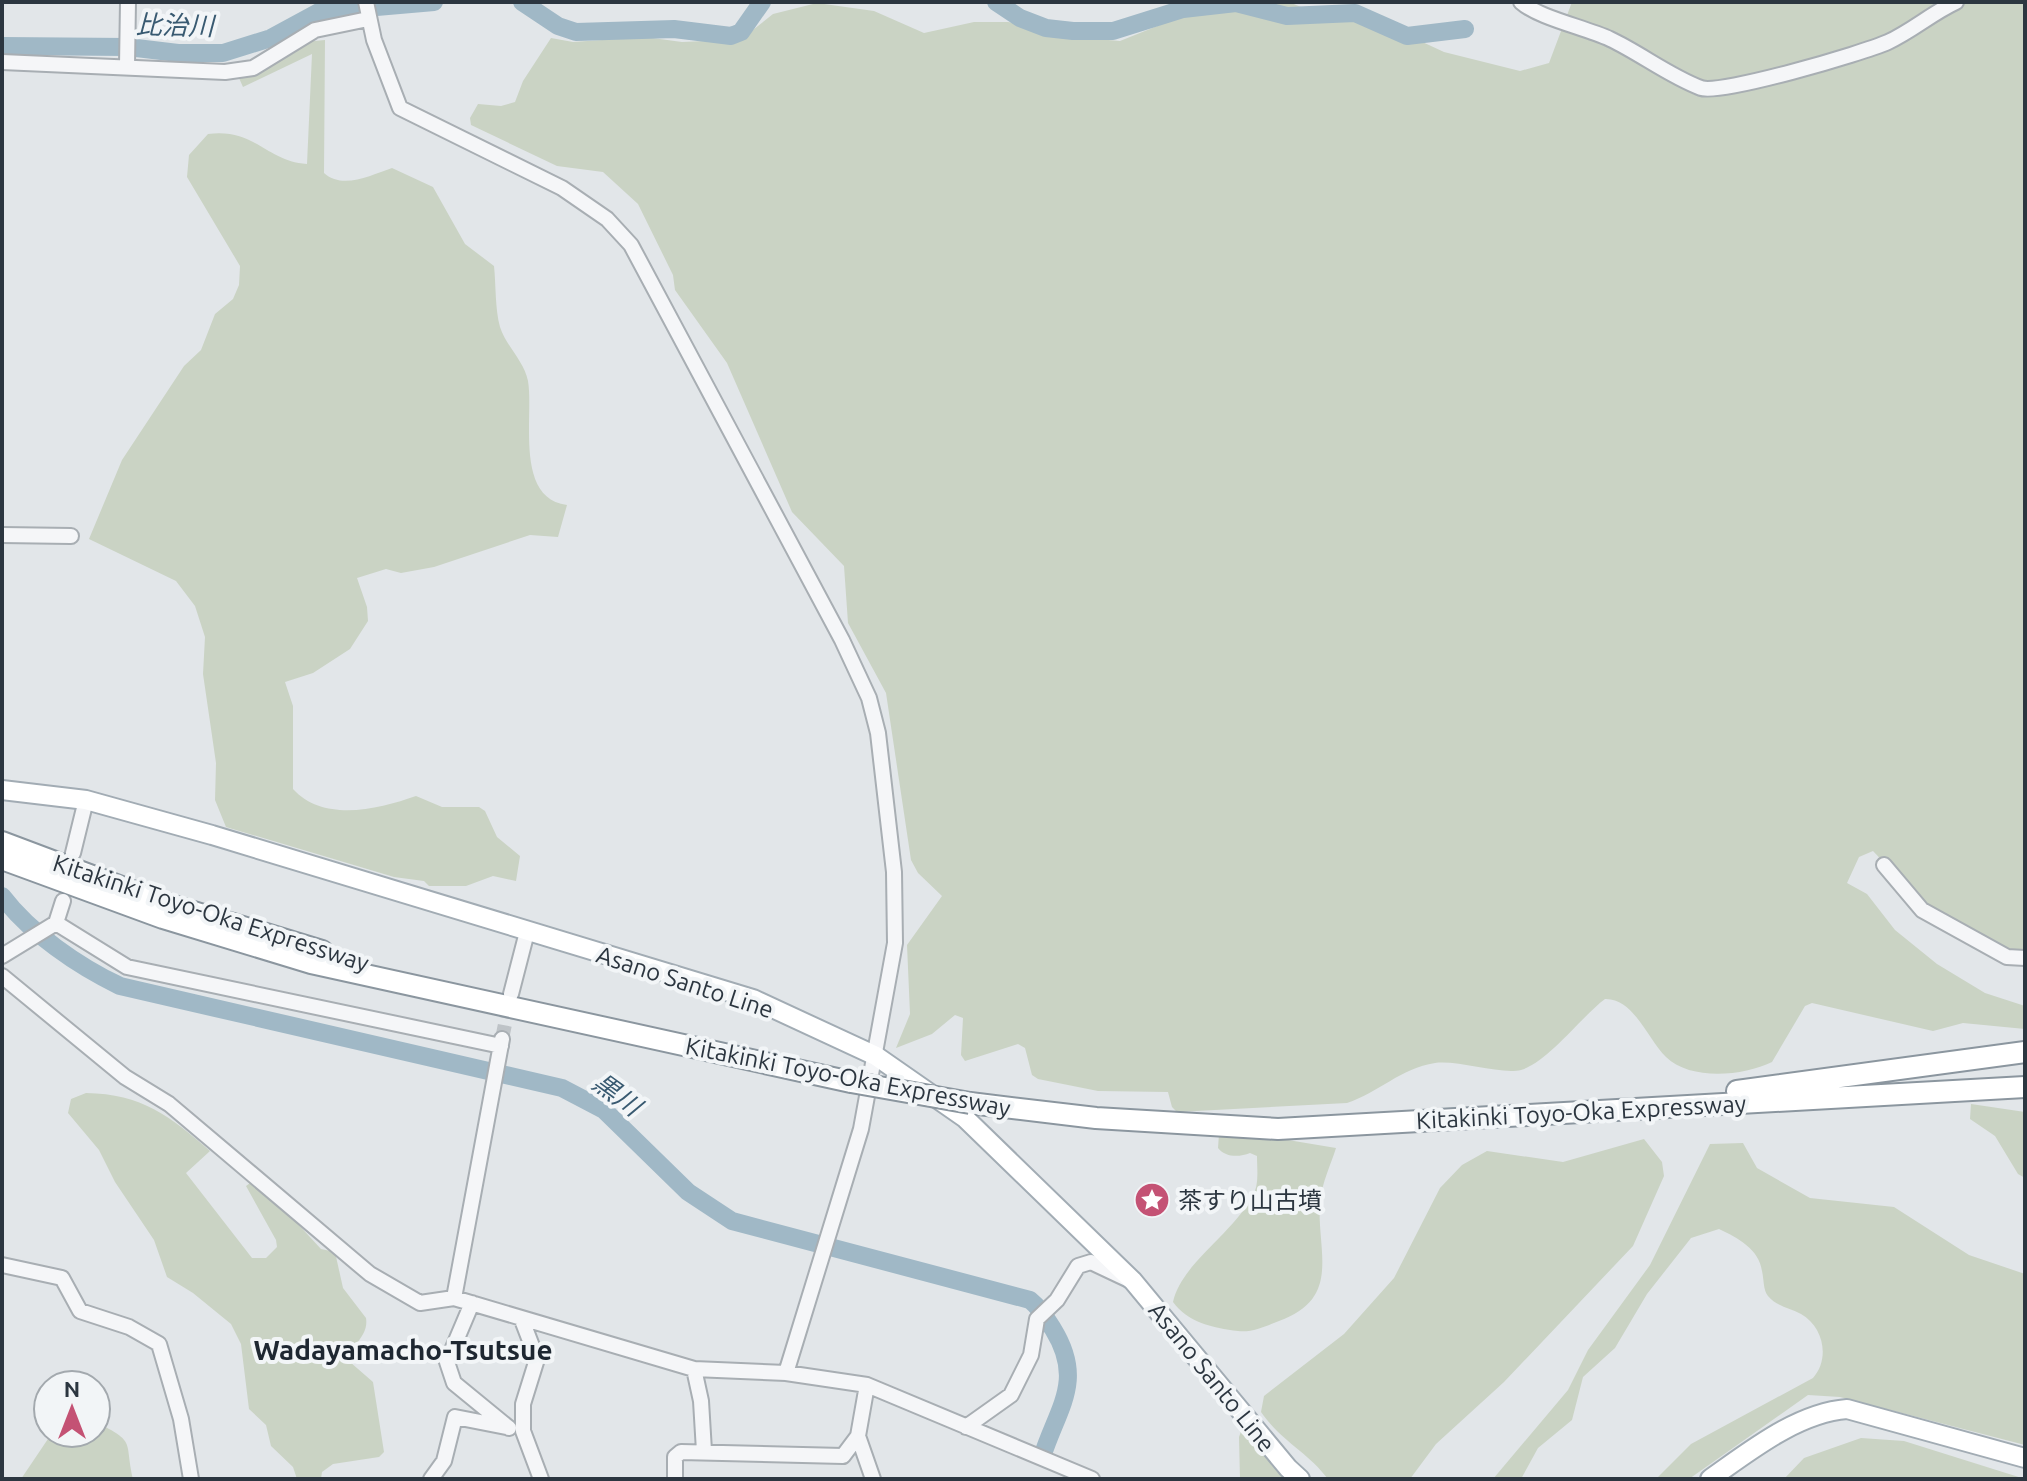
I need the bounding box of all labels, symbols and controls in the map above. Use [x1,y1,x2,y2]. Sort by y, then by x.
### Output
water label: 比治川 [136,10,217,40]
street label: Kitakinki Toyo-Oka Expressway [50,849,373,977]
street label: Asano Santo Line [593,941,777,1023]
street label: Kitakinki Toyo-Oka Expressway [683,1032,1013,1122]
water label: 黒川 [587,1067,649,1123]
street label: Kitakinki Toyo-Oka Expressway [1415,1090,1747,1134]
place icon: 茶すり山古墳 [1133,1181,1171,1219]
place label: 茶すり山古墳 [1178,1187,1322,1214]
street label: Asano Santo Line [1143,1297,1281,1457]
district label: Wadayamacho-Tsutsue [253,1334,553,1365]
north arrow [32,1369,112,1449]
text: N [64,1376,80,1401]

